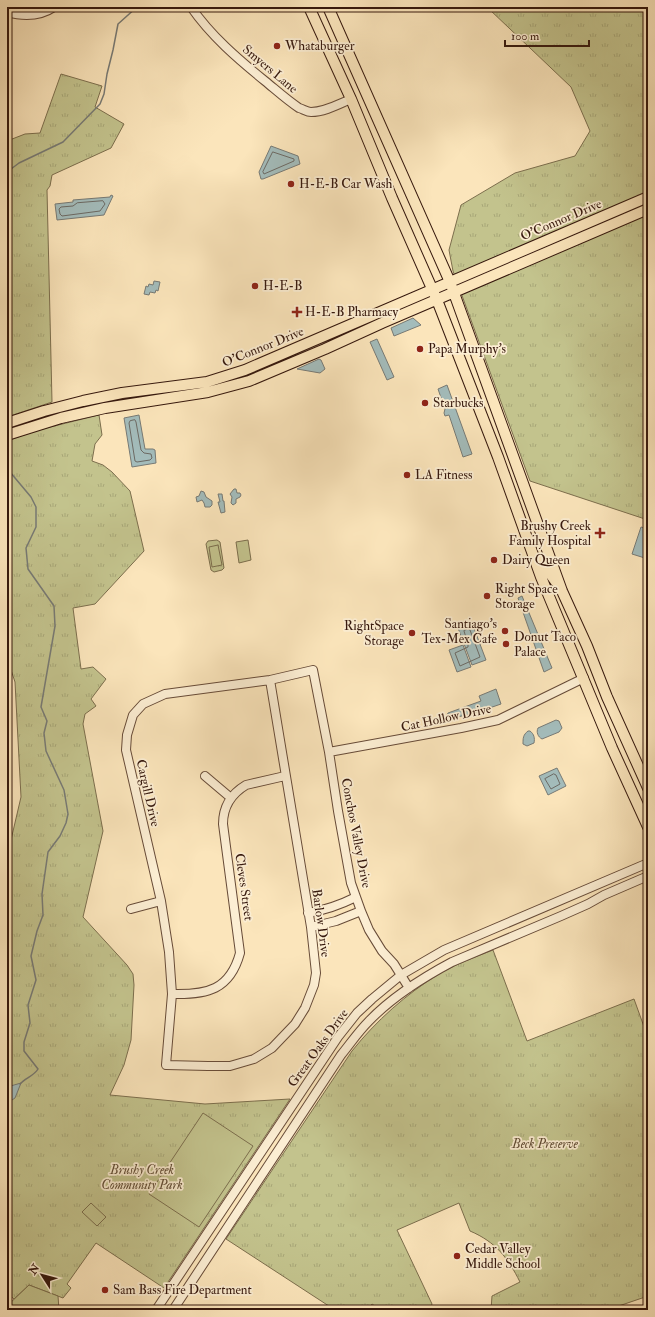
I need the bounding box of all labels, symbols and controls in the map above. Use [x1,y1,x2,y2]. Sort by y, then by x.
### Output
scale bar [505,22,589,48]
text: 100 m [511,29,540,44]
place label: Whataburger [284,38,355,54]
street label: Smyers Lane [239,41,301,98]
marker: Whataburger [272,41,282,51]
place label: H-E-B Car Wash [299,176,392,192]
marker: H-E-B Car Wash [286,179,296,189]
street label: O'Connor Drive [518,195,605,244]
place label: H-E-B [263,278,303,294]
marker: H-E-B [250,281,260,291]
place label: H-E-B Pharmacy [305,304,399,321]
marker: H-E-B Pharmacy [292,307,302,317]
street label: O'Connor Drive [220,323,307,371]
place label: Papa Murphy's [428,341,506,358]
marker: Papa Murphy's [415,344,425,354]
place label: Starbucks [433,395,484,411]
marker: Starbucks [420,398,430,408]
place label: LA Fitness [415,467,473,483]
marker: LA Fitness [402,470,412,480]
place label: Brushy Creek Family Hospital [509,518,592,550]
marker: Brushy Creek Family Hospital [594,527,606,539]
place label: Dairy Queen [502,552,570,569]
marker: Dairy Queen [489,555,499,565]
place label: Right Space Storage [495,581,558,612]
marker: Right Space Storage [482,591,492,601]
place label: Santiago’s Tex-Mex Cafe [422,616,498,647]
place label: RightSpace Storage [344,618,405,649]
marker: Santiago’s Tex-Mex Cafe [500,626,510,636]
marker: RightSpace Storage [407,628,417,638]
place label: Donut Taco Palace [514,629,576,660]
marker: Donut Taco Palace [501,639,511,649]
street label: Cat Hollow Drive [399,701,493,735]
street label: Cargill Drive [132,758,164,829]
street label: Conchos Valley Drive [337,777,375,890]
street label: Cleves Street [231,852,257,922]
street label: Barlow Drive [308,888,334,959]
street label: Great Oaks Drive [284,1005,352,1090]
park label: Beck Preserve [511,1136,579,1152]
park label: Brushy Creek Community Park [101,1162,183,1193]
place label: Cedar Valley Middle School [465,1241,541,1272]
marker: Cedar Valley Middle School [452,1251,462,1261]
north arrow [22,1255,62,1295]
text: N [26,1261,43,1278]
place label: Sam Bass Fire Department [113,1282,252,1299]
marker: Sam Bass Fire Department [100,1285,110,1295]

